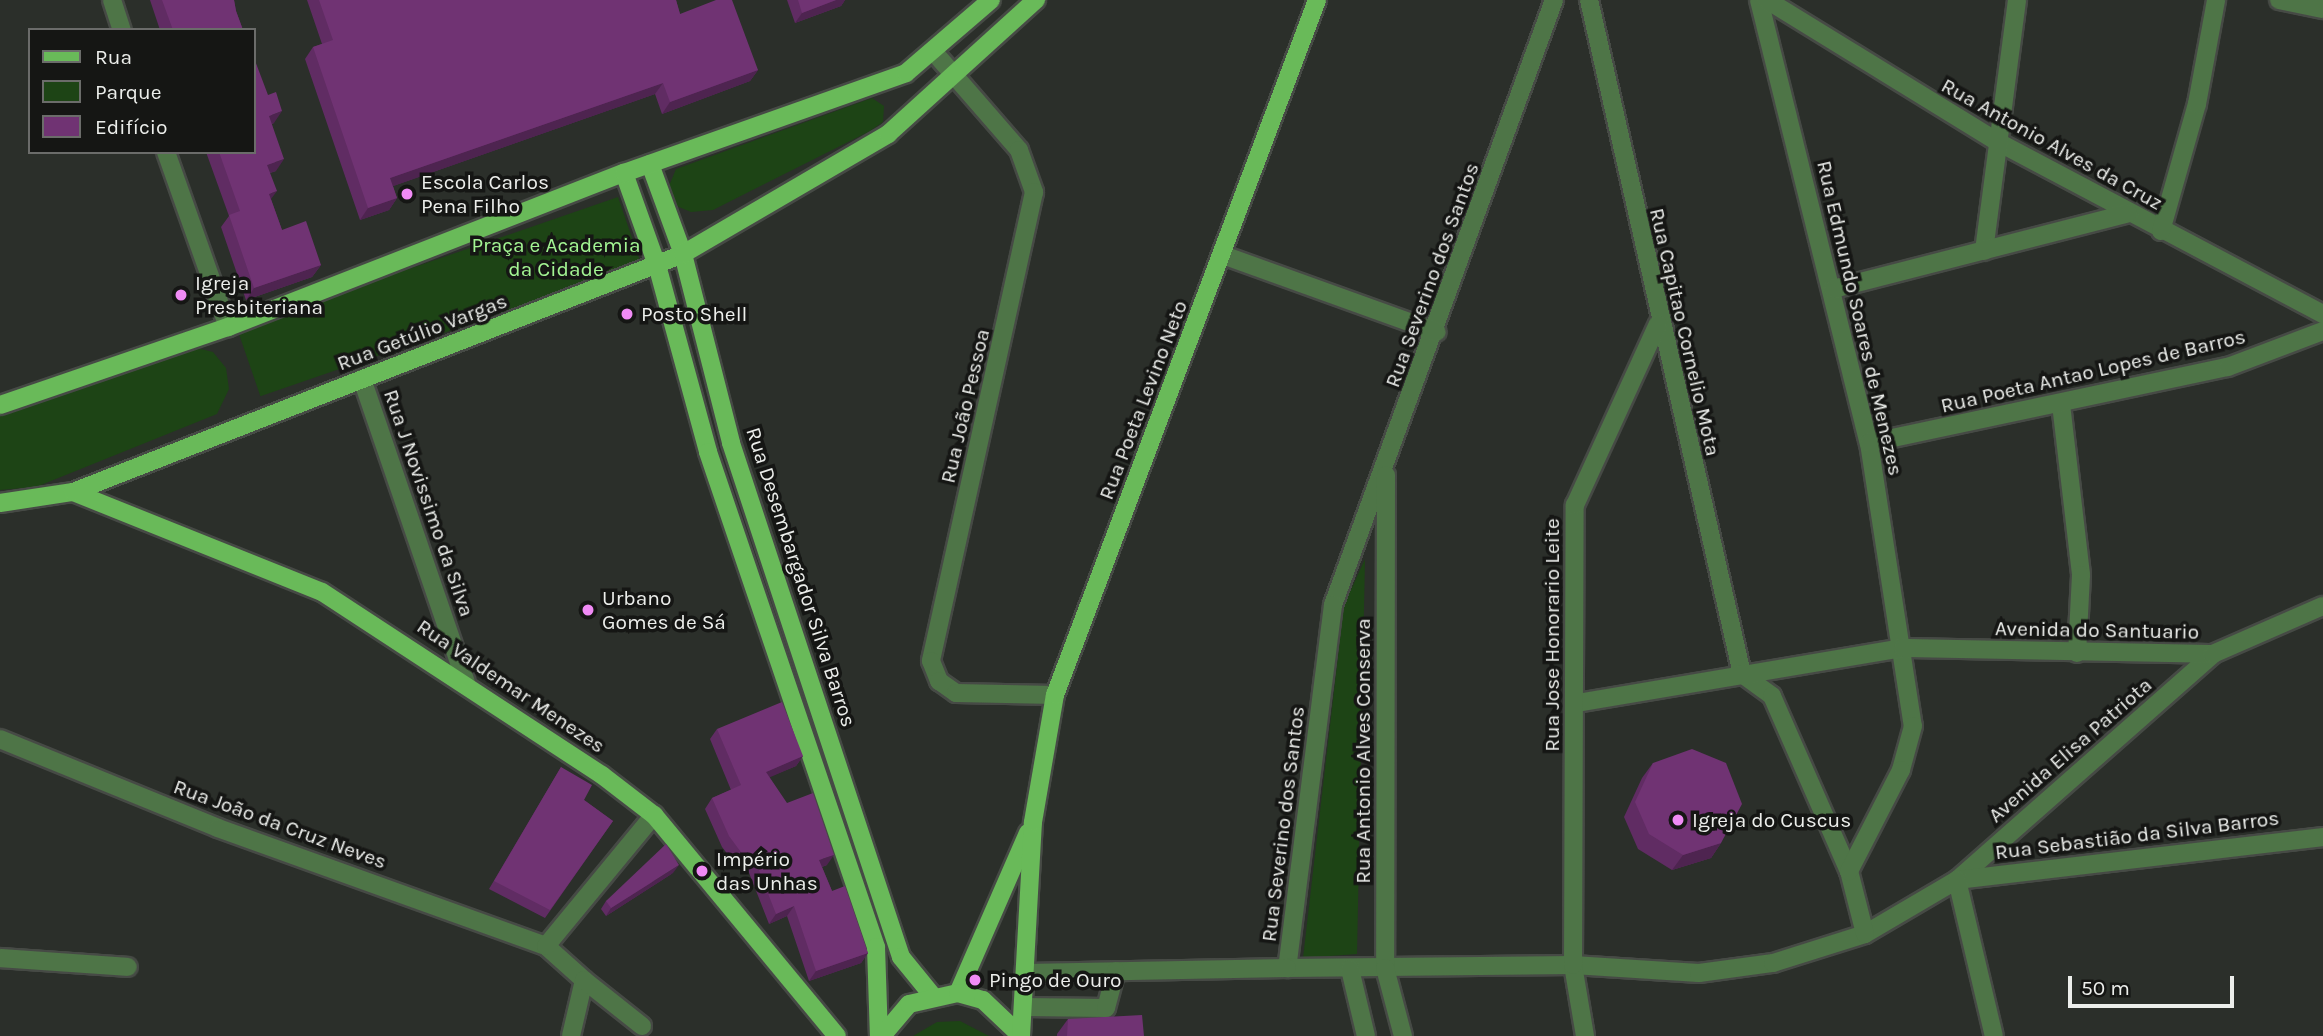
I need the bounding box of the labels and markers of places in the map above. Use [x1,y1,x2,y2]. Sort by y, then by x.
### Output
place label: Escola Carlos Pena Filho [421,169,549,219]
marker: Escola Carlos Pena Filho [399,186,415,202]
place label: Igreja Presbiteriana [195,270,323,320]
marker: Igreja Presbiteriana [173,287,189,303]
place label: Posto Shell [641,301,747,327]
marker: Posto Shell [619,306,635,322]
place label: Urbano Gomes de Sá [602,585,726,635]
marker: Urbano Gomes de Sá [580,602,596,618]
place label: Igreja do Cuscus [1692,807,1851,833]
marker: Igreja do Cuscus [1670,812,1686,828]
place label: Império das Unhas [716,846,818,896]
marker: Império das Unhas [694,863,710,879]
place label: Pingo de Ouro [989,967,1121,993]
marker: Pingo de Ouro [967,972,983,988]

